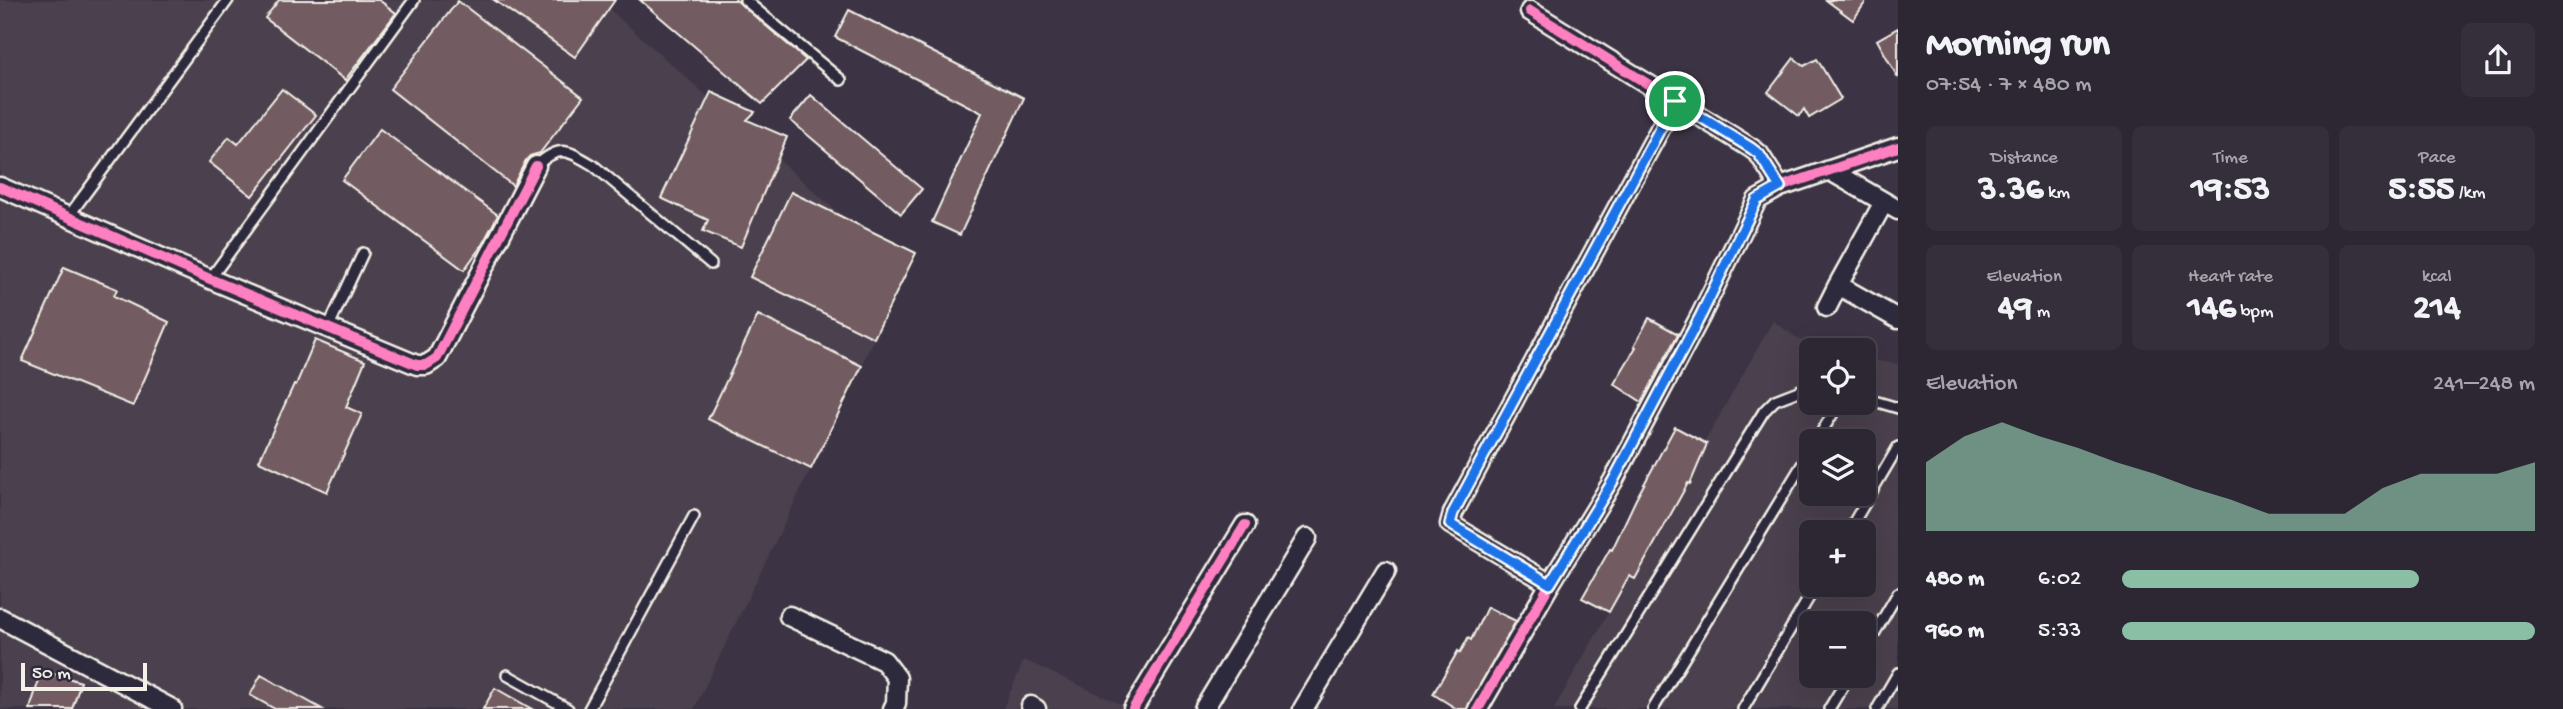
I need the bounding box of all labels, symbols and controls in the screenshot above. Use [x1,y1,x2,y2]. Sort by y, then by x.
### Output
button: share [2461,23,2535,97]
text: Morning run [1926,24,2110,68]
pin [1645,71,1705,131]
text: 07:54 · 7 × 480 m [1926,72,2092,99]
icon: arrive [1656,82,1694,120]
text: Distance [1991,147,2058,170]
text: Time [2213,147,2248,170]
text: Pace [2418,147,2455,170]
text: 3.36 [1978,170,2043,211]
text: 19:53 [2191,170,2270,211]
text: 5:55 [2388,170,2454,211]
text: km [2043,182,2070,205]
text: /km [2454,182,2485,205]
text: Elevation [1986,266,2062,289]
text: Heart rate [2188,266,2273,289]
text: kcal [2422,266,2452,289]
text: 49 [1998,289,2032,330]
text: 146 [2188,289,2236,330]
text: 214 [2413,289,2461,330]
text: m [2032,301,2050,324]
text: bpm [2236,301,2273,324]
map controls [1799,338,1876,688]
button: locate [1799,338,1876,415]
text: Elevation [1926,371,2017,398]
text: 241–248 m [2433,371,2535,398]
button: layers [1799,429,1876,506]
button: + [1799,520,1876,597]
text: 480 m [1926,566,1984,593]
text: 6:02 [2038,566,2081,593]
button: − [1799,611,1876,688]
text: 960 m [1926,618,1984,645]
text: 5:33 [2038,618,2081,645]
scale bar [21,660,147,692]
text: 50 m [32,663,71,686]

